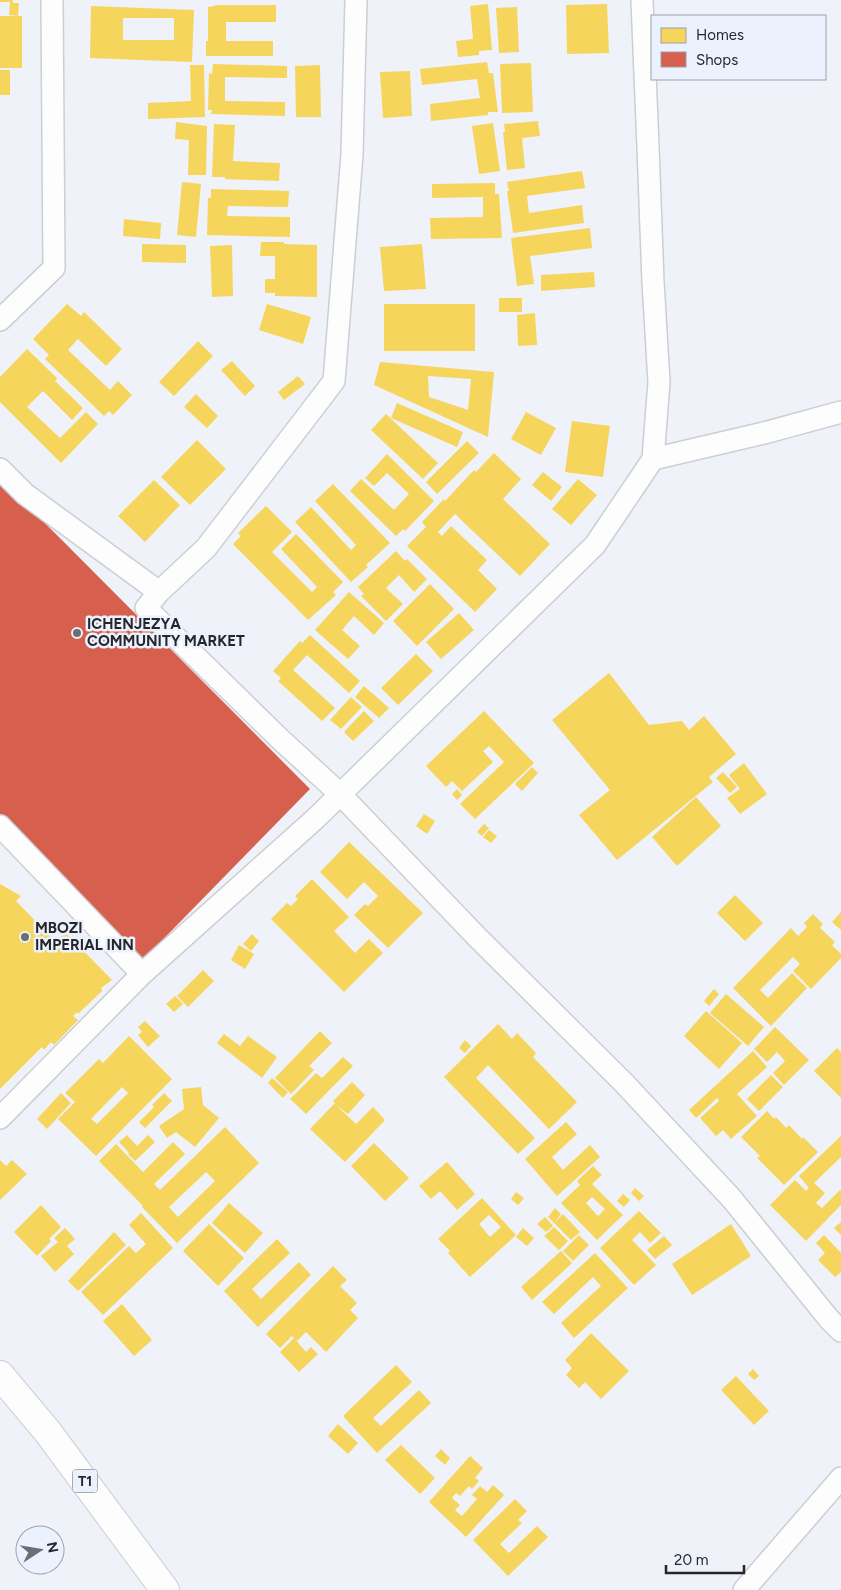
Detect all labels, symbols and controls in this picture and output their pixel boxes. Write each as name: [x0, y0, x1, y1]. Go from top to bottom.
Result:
legend: [651, 15, 826, 80]
text: Homes: [696, 26, 744, 44]
text: Shops: [696, 51, 738, 69]
place label: ICHENJEZYA COMMUNITY MARKET: [87, 615, 245, 650]
marker: ICHENJEZYA COMMUNITY MARKET: [71, 627, 83, 639]
place label: MBOZI IMPERIAL INN: [35, 919, 134, 954]
marker: MBOZI IMPERIAL INN: [19, 931, 31, 943]
road number: T1: [72, 1470, 98, 1492]
north arrow: [15, 1525, 65, 1575]
text: N: [43, 1540, 62, 1554]
scale bar: [666, 1542, 744, 1574]
text: 20 m: [674, 1551, 708, 1569]

